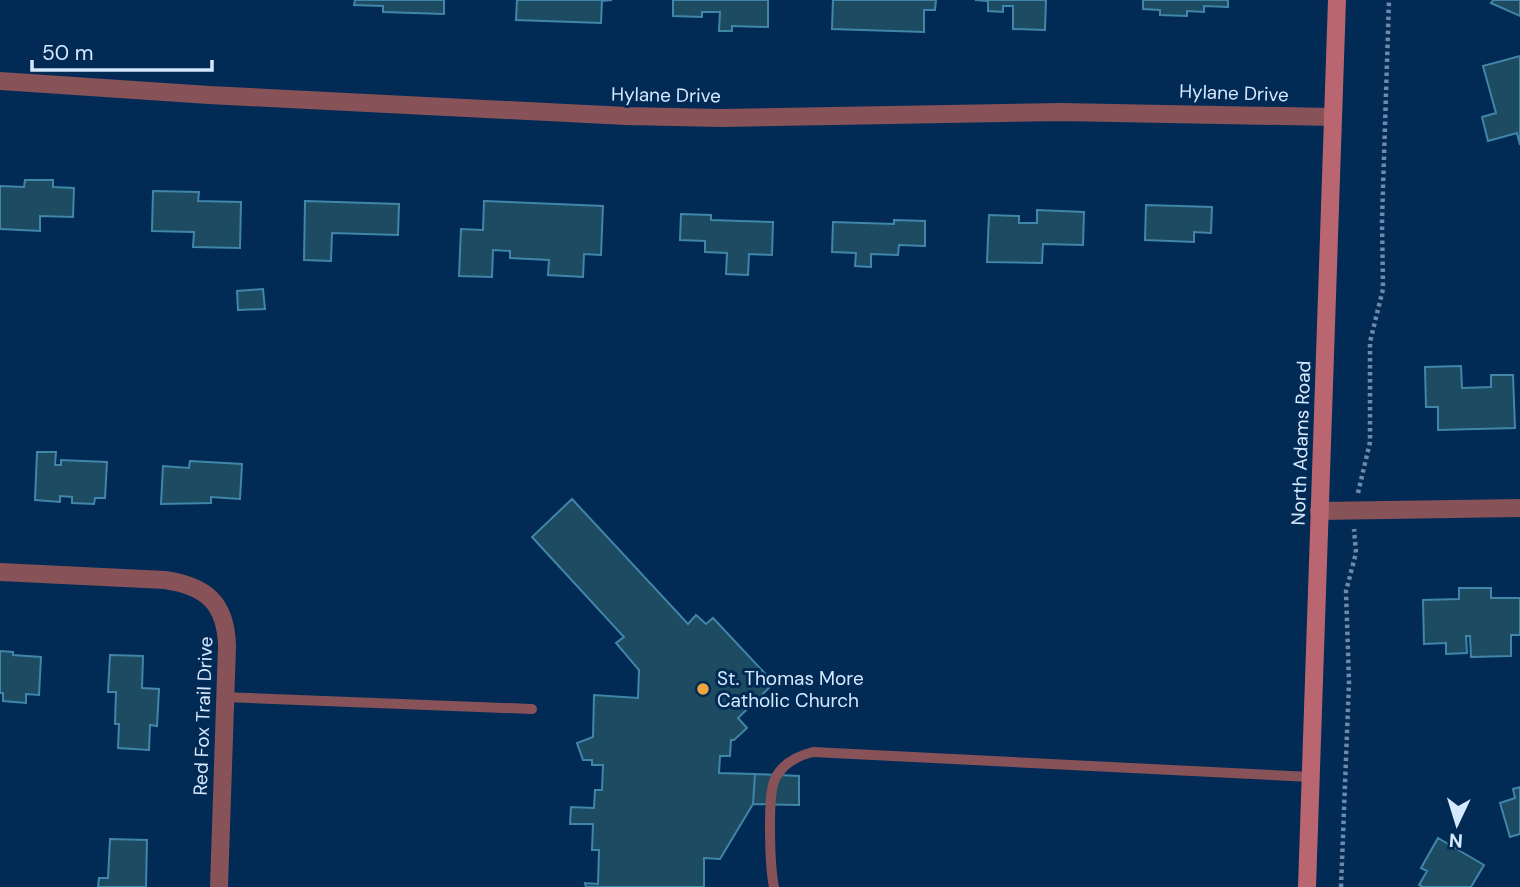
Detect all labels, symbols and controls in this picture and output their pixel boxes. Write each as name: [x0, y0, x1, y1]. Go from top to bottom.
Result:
scale bar: [32, 28, 212, 72]
text: 50 m: [42, 39, 93, 67]
street label: Hylane Drive: [1179, 79, 1289, 107]
street label: Hylane Drive: [611, 82, 721, 108]
street label: North Adams Road: [1286, 360, 1316, 526]
street label: Red Fox Trail Drive: [188, 636, 218, 796]
place label: St. Thomas More Catholic Church: [717, 666, 864, 713]
marker: St. Thomas More Catholic Church: [695, 681, 711, 697]
north arrow: [1422, 789, 1492, 859]
text: N: [1448, 828, 1464, 853]

